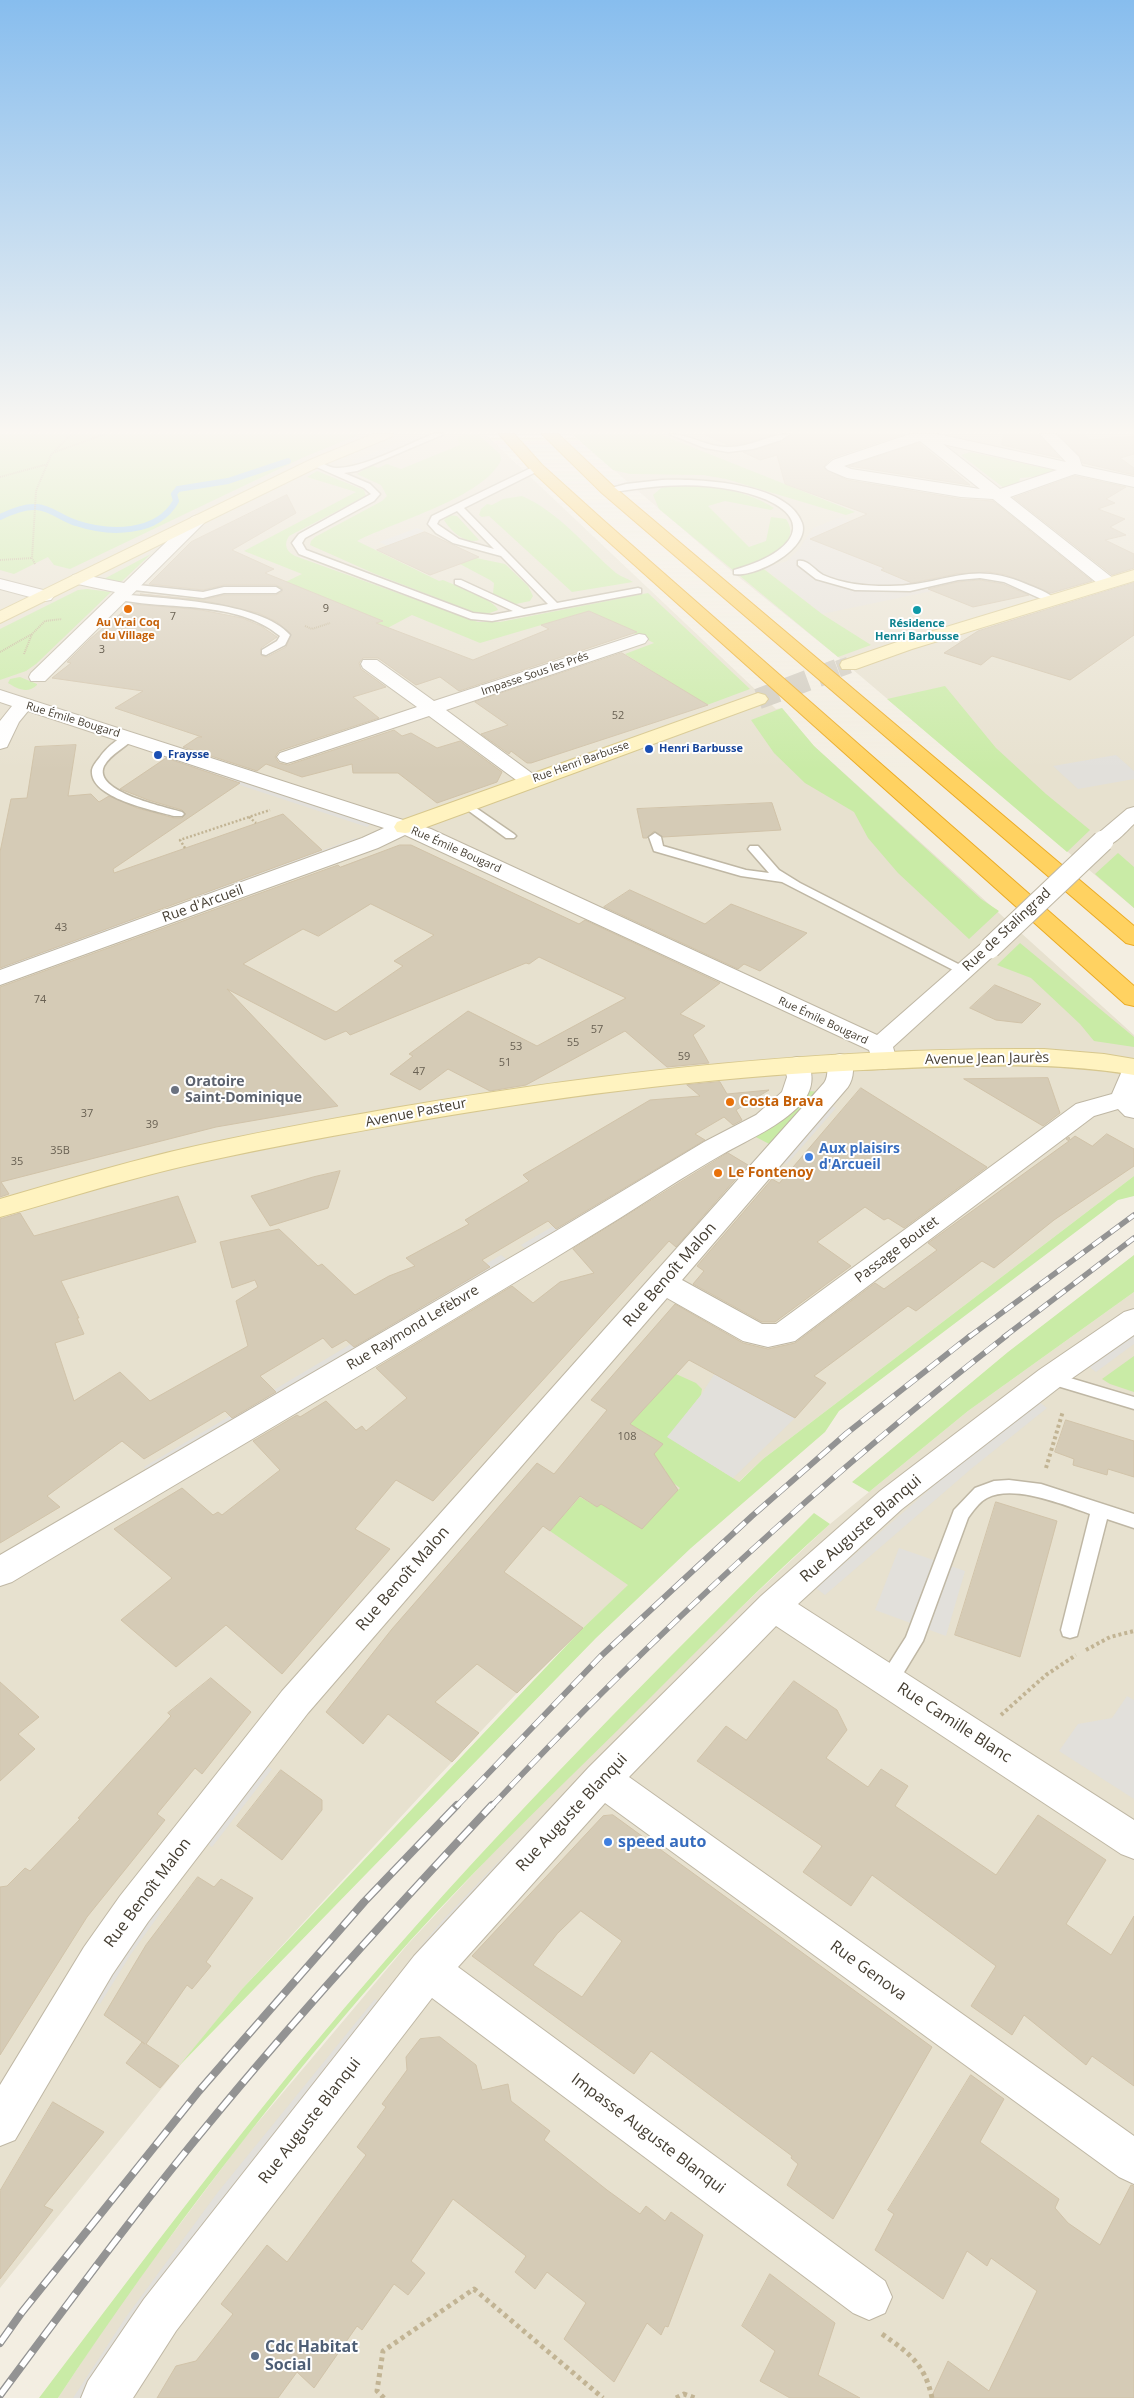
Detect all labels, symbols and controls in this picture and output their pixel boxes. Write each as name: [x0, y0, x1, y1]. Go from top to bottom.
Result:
house number: 9: [323, 602, 329, 616]
marker: Au Vrai Coq du Village: [122, 603, 134, 615]
marker: Résidence Henri Barbusse: [911, 604, 923, 616]
house number: 7: [170, 610, 176, 624]
place label: Au Vrai Coq du Village: [96, 616, 160, 642]
place label: Résidence Henri Barbusse: [875, 617, 959, 643]
house number: 3: [99, 643, 105, 657]
street label: Impasse Sous les Prés: [480, 649, 590, 699]
street label: Rue Émile Bougard: [25, 699, 121, 741]
house number: 52: [612, 709, 624, 723]
street label: Rue Henri Barbusse: [531, 738, 631, 786]
place label: Henri Barbusse: [659, 742, 743, 756]
marker: Henri Barbusse: [643, 743, 655, 755]
place label: Fraysse: [168, 748, 209, 762]
marker: Fraysse: [152, 749, 164, 761]
street label: Rue Émile Bougard: [409, 824, 503, 876]
street label: Rue d'Arcueil: [160, 882, 246, 926]
street label: Rue de Stalingrad: [959, 885, 1055, 975]
house number: 43: [55, 921, 67, 935]
house number: 74: [34, 993, 46, 1007]
street label: Rue Émile Bougard: [776, 994, 870, 1048]
house number: 57: [591, 1023, 603, 1037]
house number: 55: [567, 1036, 579, 1050]
house number: 53: [510, 1040, 522, 1054]
house number: 59: [678, 1050, 690, 1064]
street label: Avenue Jean Jaurès: [925, 1050, 1049, 1068]
house number: 51: [499, 1056, 511, 1070]
house number: 47: [413, 1065, 425, 1079]
place label: Oratoire Saint-Dominique: [185, 1074, 302, 1106]
marker: Oratoire Saint-Dominique: [169, 1084, 181, 1096]
place label: Costa Brava: [740, 1094, 823, 1110]
street label: Avenue Pasteur: [364, 1095, 468, 1131]
marker: Costa Brava: [724, 1096, 736, 1108]
house number: 37: [81, 1107, 93, 1121]
house number: 39: [146, 1118, 158, 1132]
place label: Aux plaisirs d'Arcueil: [819, 1141, 900, 1174]
house number: 35B: [50, 1144, 70, 1158]
marker: Aux plaisirs d'Arcueil: [803, 1151, 815, 1163]
house number: 35: [11, 1155, 23, 1169]
place label: Le Fontenoy: [728, 1165, 814, 1181]
marker: Le Fontenoy: [712, 1167, 724, 1179]
street label: Passage Boutet: [852, 1213, 942, 1287]
street label: Rue Benoît Malon: [619, 1219, 721, 1331]
street label: Rue Raymond Lefèbvre: [344, 1282, 482, 1374]
house number: 108: [618, 1430, 636, 1444]
street label: Rue Auguste Blanqui: [796, 1471, 926, 1587]
street label: Rue Benoît Malon: [352, 1523, 454, 1635]
street label: Rue Camille Blanc: [893, 1679, 1015, 1767]
street label: Rue Auguste Blanqui: [512, 1750, 632, 1876]
place label: speed auto: [618, 1832, 706, 1852]
street label: Rue Benoît Malon: [101, 1834, 195, 1952]
marker: speed auto: [602, 1836, 614, 1848]
street label: Rue Genova: [826, 1937, 910, 2005]
street label: Rue Auguste Blanqui: [255, 2054, 365, 2188]
street label: Impasse Auguste Blanqui: [567, 2070, 729, 2198]
place label: Cdc Habitat Social: [265, 2337, 358, 2375]
marker: Cdc Habitat Social: [249, 2350, 261, 2362]

